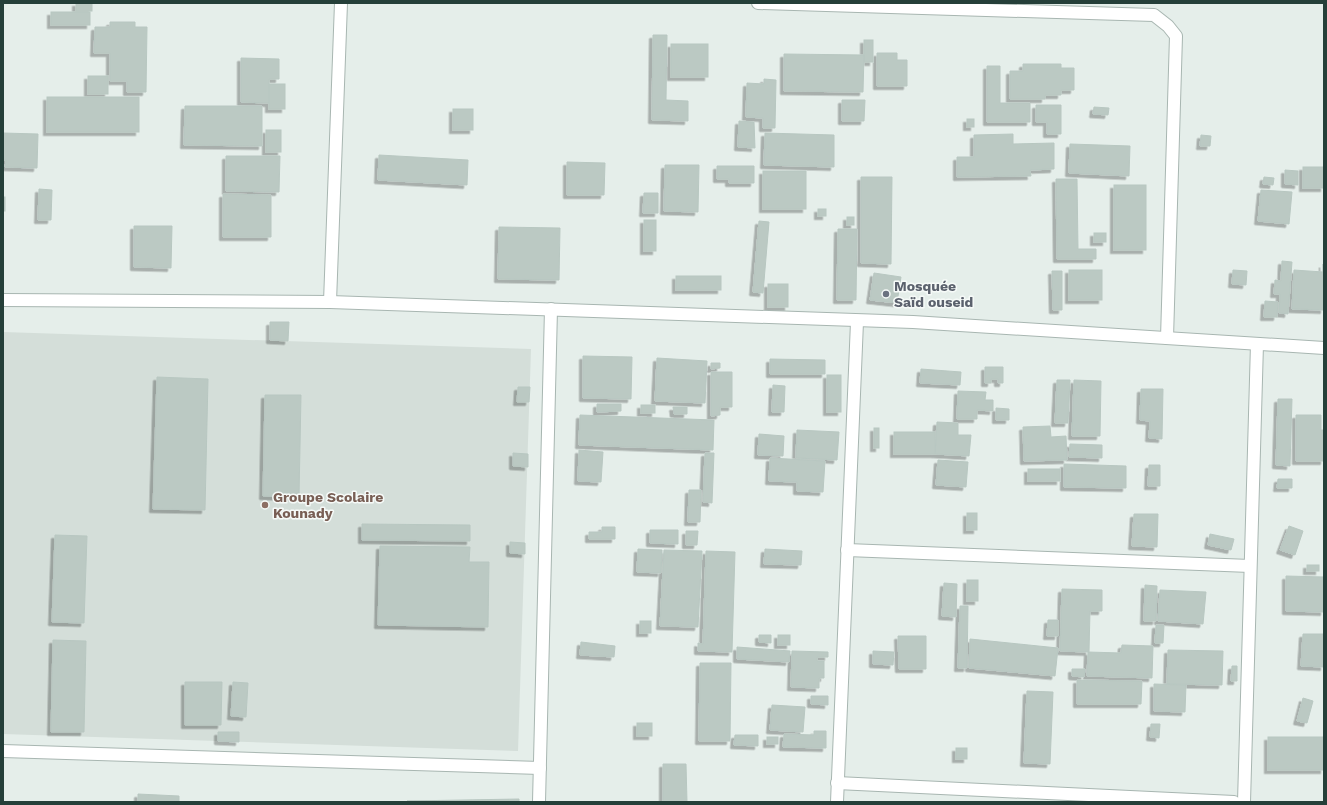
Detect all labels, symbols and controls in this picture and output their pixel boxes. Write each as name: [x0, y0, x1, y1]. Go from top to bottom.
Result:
place label: Mosquée Saïd ouseid: [894, 278, 973, 310]
marker: Mosquée Saïd ouseid: [881, 289, 891, 299]
place label: Groupe Scolaire Kounady: [273, 489, 383, 521]
marker: Groupe Scolaire Kounady: [260, 500, 270, 510]

